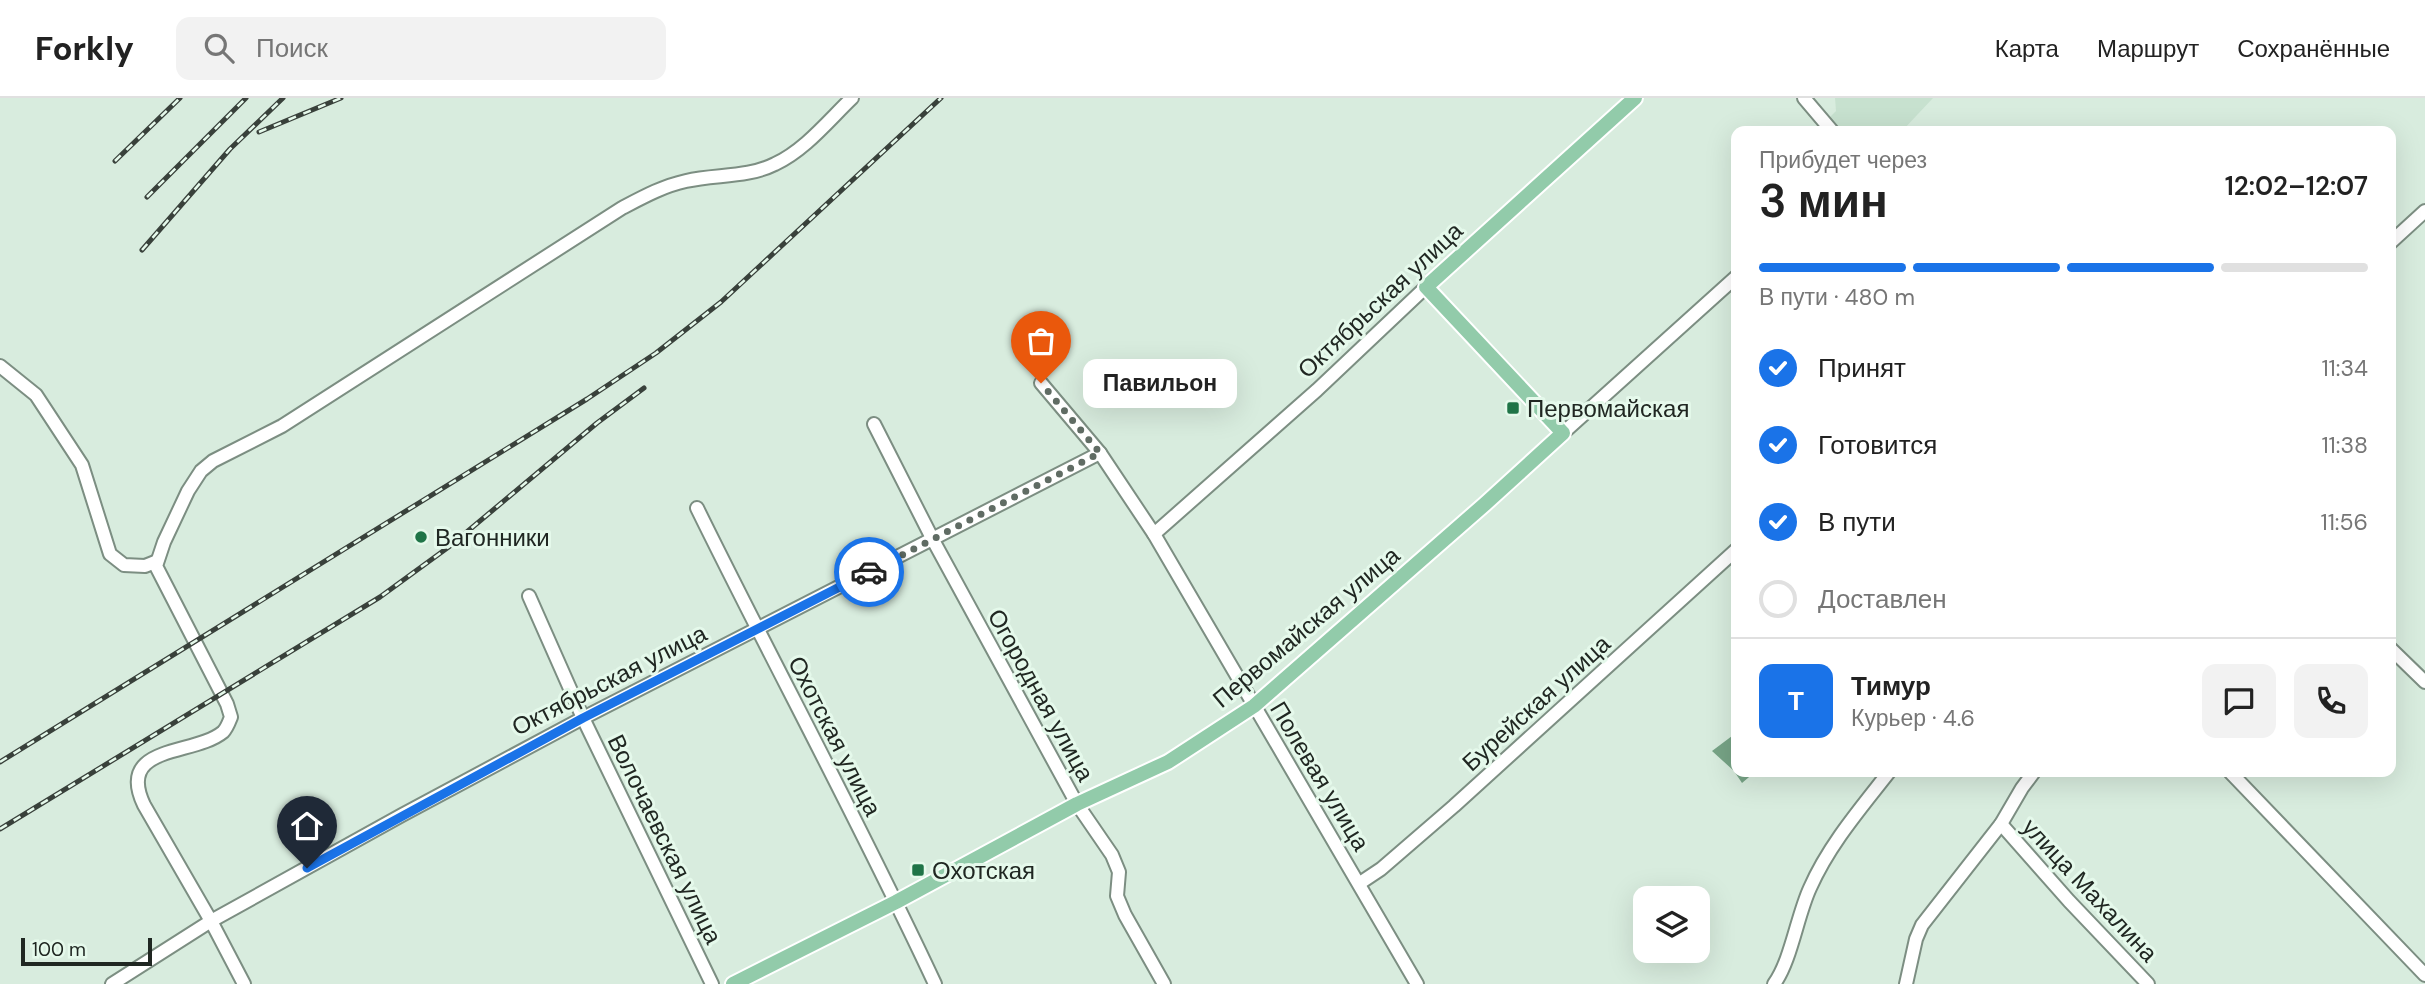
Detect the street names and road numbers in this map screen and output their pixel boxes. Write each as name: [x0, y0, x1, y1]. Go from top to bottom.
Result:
street label: Октябрьская улица: [1291, 215, 1470, 385]
street label: Первомайская улица: [1206, 539, 1406, 714]
street label: Огородная улица: [981, 603, 1102, 787]
street label: Октябрьская улица: [506, 617, 712, 743]
street label: Бурейская улица: [1455, 628, 1617, 778]
street label: Охотская улица: [781, 651, 889, 822]
street label: Полевая улица: [1263, 696, 1377, 857]
street label: Волочаевская улица: [601, 729, 729, 949]
street label: улица Махалина: [2016, 812, 2165, 969]

